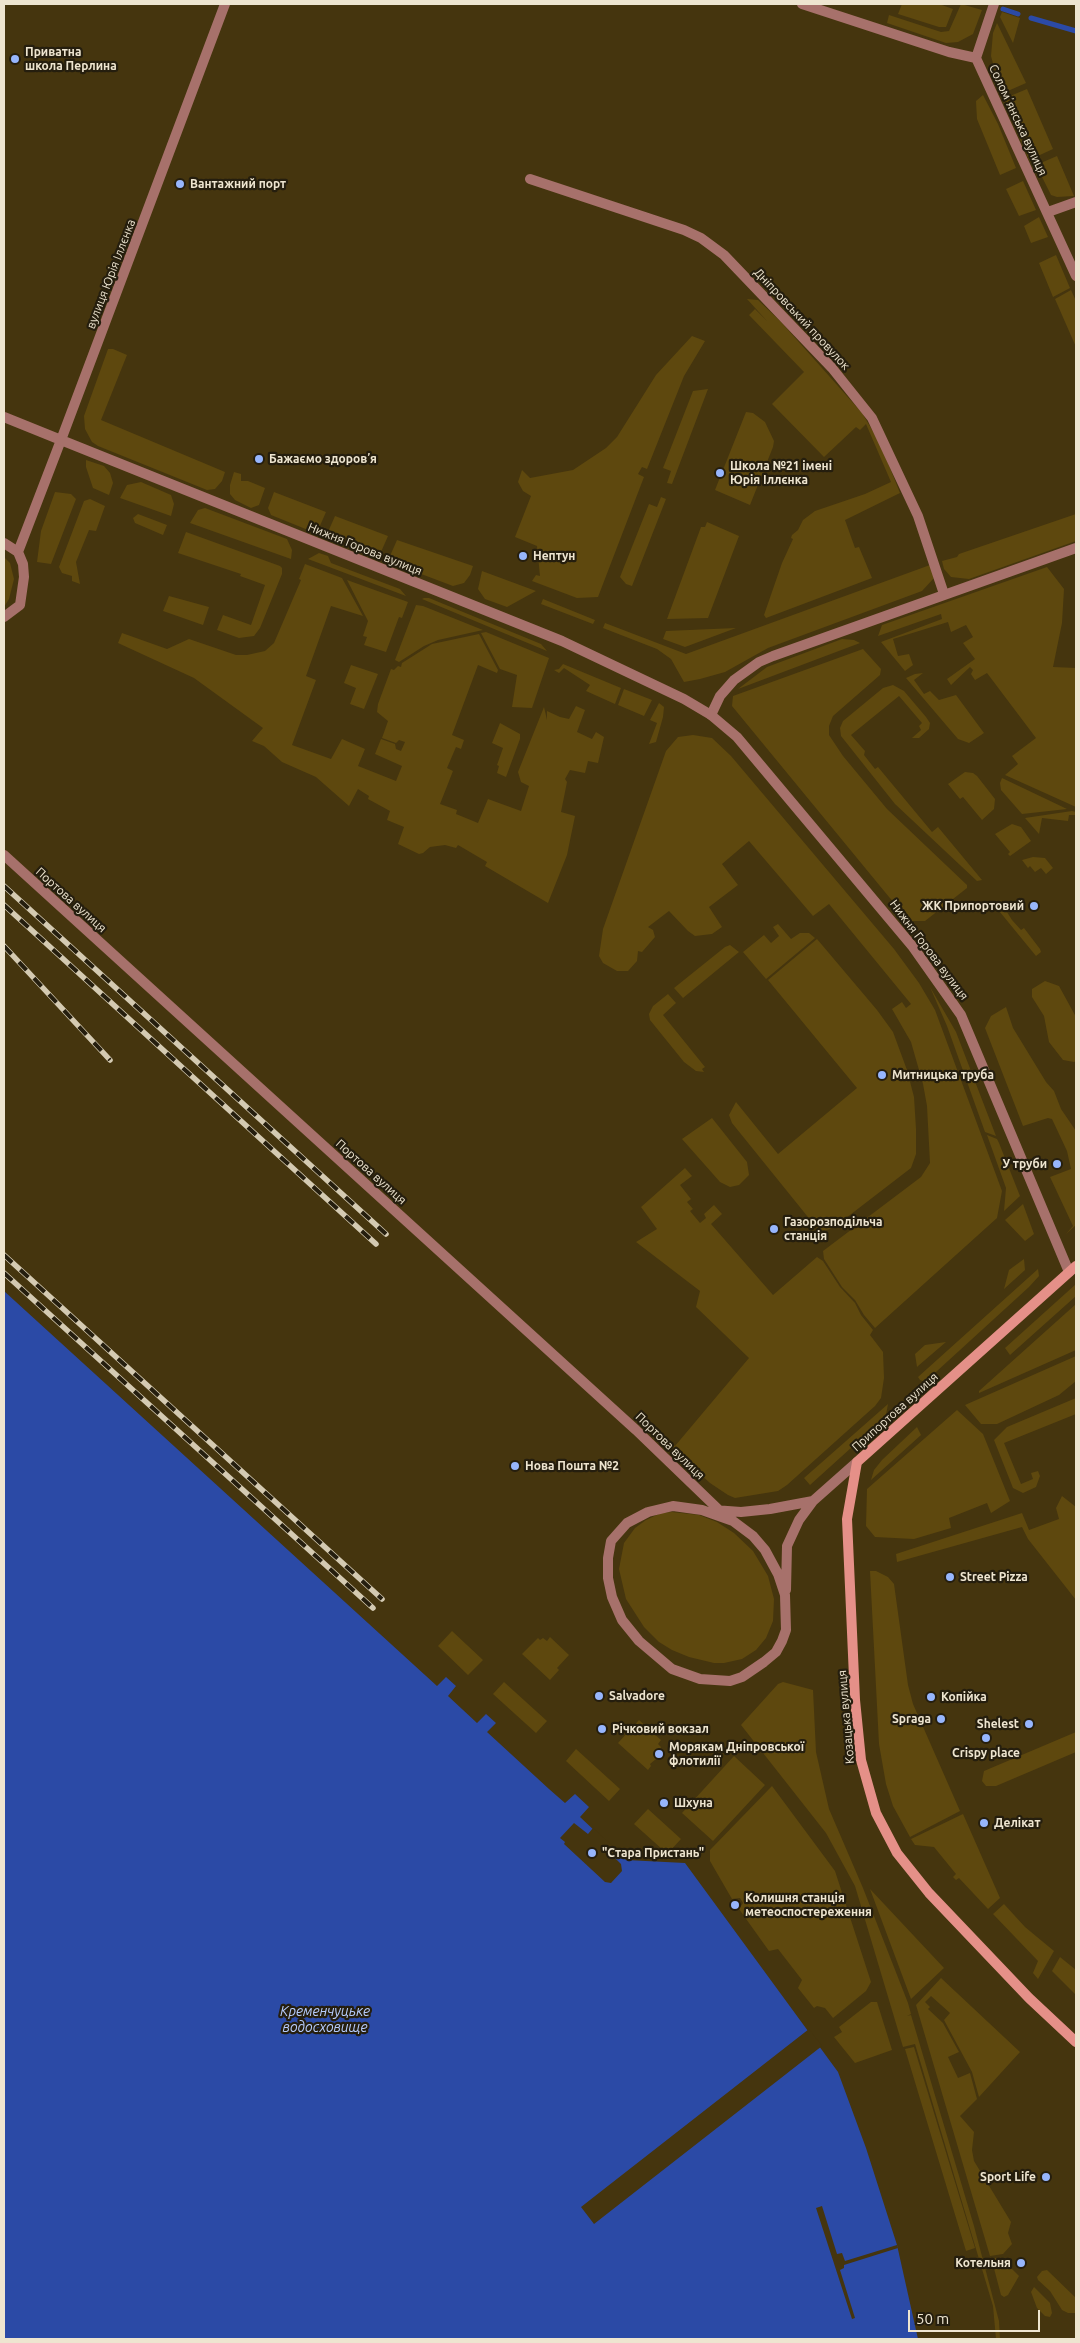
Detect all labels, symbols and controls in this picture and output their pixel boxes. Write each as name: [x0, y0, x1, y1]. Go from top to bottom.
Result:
place label: Приватна школа Перлина: [25, 45, 117, 73]
marker: Приватна школа Перлина: [9, 53, 21, 65]
street label: Соломʼянська вулиця: [986, 62, 1050, 178]
place label: Вантажний порт: [190, 177, 286, 191]
marker: Вантажний порт: [174, 178, 186, 190]
street label: вулиця Юрія Іллєнка: [83, 217, 139, 331]
street label: Дніпровський провулок: [751, 265, 853, 373]
place label: Бажаємо здоровʼя: [269, 452, 377, 466]
marker: Бажаємо здоровʼя: [253, 453, 265, 465]
place label: Школа №21 імені Юрія Іллєнка: [730, 459, 832, 487]
marker: Школа №21 імені Юрія Іллєнка: [714, 467, 726, 479]
street label: Нижня Горова вулиця: [306, 520, 424, 578]
place label: Нептун: [533, 549, 575, 563]
marker: Нептун: [517, 550, 529, 562]
street label: Портова вулиця: [33, 865, 109, 935]
street label: Нижня Горова вулиця: [887, 897, 971, 1003]
place label: ЖК Припортовий: [922, 899, 1024, 913]
marker: ЖК Припортовий: [1028, 900, 1040, 912]
place label: Митницька труба: [892, 1068, 994, 1082]
marker: Митницька труба: [876, 1069, 888, 1081]
street label: Портова вулиця: [333, 1137, 409, 1207]
place label: У труби: [1002, 1157, 1047, 1171]
marker: У труби: [1051, 1158, 1063, 1170]
place label: Газорозподільча станція: [784, 1215, 883, 1243]
marker: Газорозподільча станція: [768, 1223, 780, 1235]
street label: Припортова вулиця: [849, 1370, 941, 1454]
street label: Портова вулиця: [633, 1410, 707, 1482]
place label: Нова Пошта №2: [525, 1459, 619, 1473]
marker: Нова Пошта №2: [509, 1460, 521, 1472]
place label: Street Pizza: [960, 1570, 1028, 1584]
marker: Street Pizza: [944, 1571, 956, 1583]
street label: Козацька вулиця: [835, 1670, 857, 1764]
place label: Salvadore: [609, 1689, 665, 1703]
marker: Salvadore: [593, 1690, 605, 1702]
place label: Копійка: [941, 1690, 987, 1704]
marker: Копійка: [925, 1691, 937, 1703]
place label: Spraga: [892, 1712, 931, 1726]
marker: Spraga: [935, 1713, 947, 1725]
place label: Shelest: [977, 1717, 1019, 1731]
marker: Shelest: [1023, 1718, 1035, 1730]
place label: Річковий вокзал: [612, 1722, 709, 1736]
marker: Річковий вокзал: [596, 1723, 608, 1735]
marker: Crispy place: [980, 1732, 992, 1744]
place label: Морякам Дніпровської флотилії: [669, 1740, 804, 1768]
place label: Crispy place: [952, 1746, 1020, 1760]
marker: Морякам Дніпровської флотилії: [653, 1748, 665, 1760]
place label: Шхуна: [674, 1796, 713, 1810]
marker: Шхуна: [658, 1797, 670, 1809]
place label: Делікат: [994, 1816, 1040, 1830]
marker: Делікат: [978, 1817, 990, 1829]
place label: "Стара Пристань": [602, 1846, 704, 1860]
marker: "Стара Пристань": [586, 1847, 598, 1859]
place label: Колишня станція метеоспостереження: [745, 1891, 872, 1919]
marker: Колишня станція метеоспостереження: [729, 1899, 741, 1911]
water label: Кременчуцьке водосховище: [280, 2003, 370, 2035]
place label: Sport Life: [980, 2170, 1036, 2184]
marker: Sport Life: [1040, 2171, 1052, 2183]
place label: Котельня: [955, 2256, 1011, 2270]
marker: Котельня: [1015, 2257, 1027, 2269]
scale bar: [910, 2300, 1042, 2332]
text: 50 m: [916, 2310, 949, 2327]

